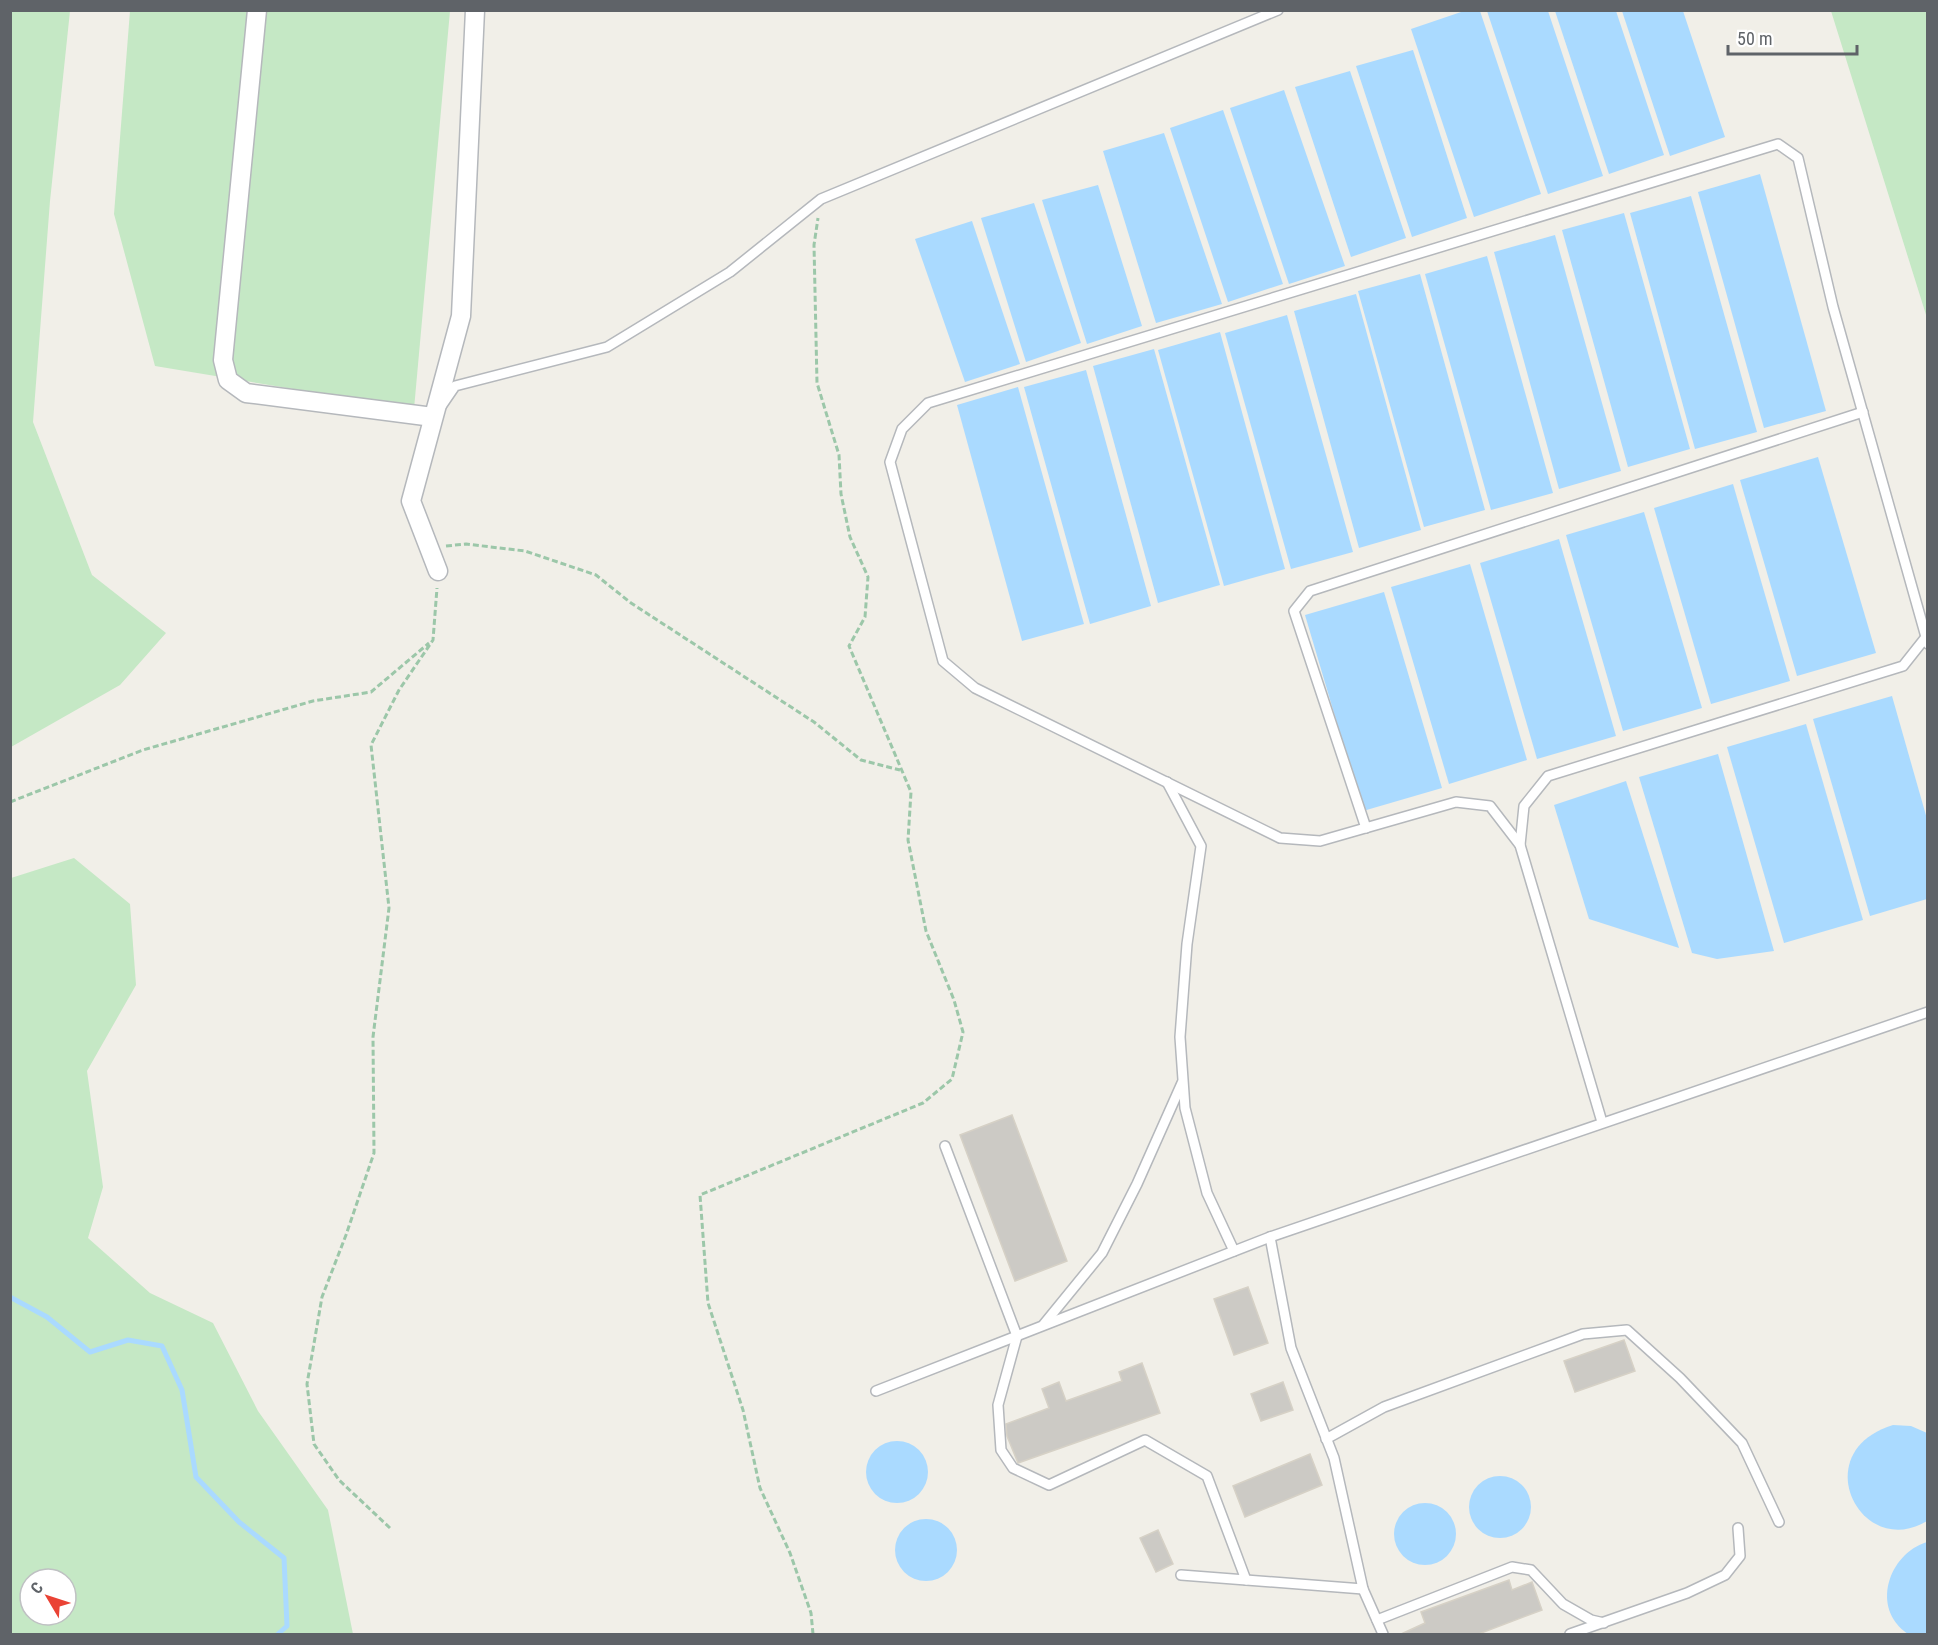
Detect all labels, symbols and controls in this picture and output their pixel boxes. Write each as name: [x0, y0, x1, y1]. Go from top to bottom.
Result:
scale bar: [1728, 18, 1857, 56]
text: 50 m: [1737, 28, 1772, 49]
north arrow: [18, 1567, 78, 1627]
text: С: [26, 1578, 47, 1597]

